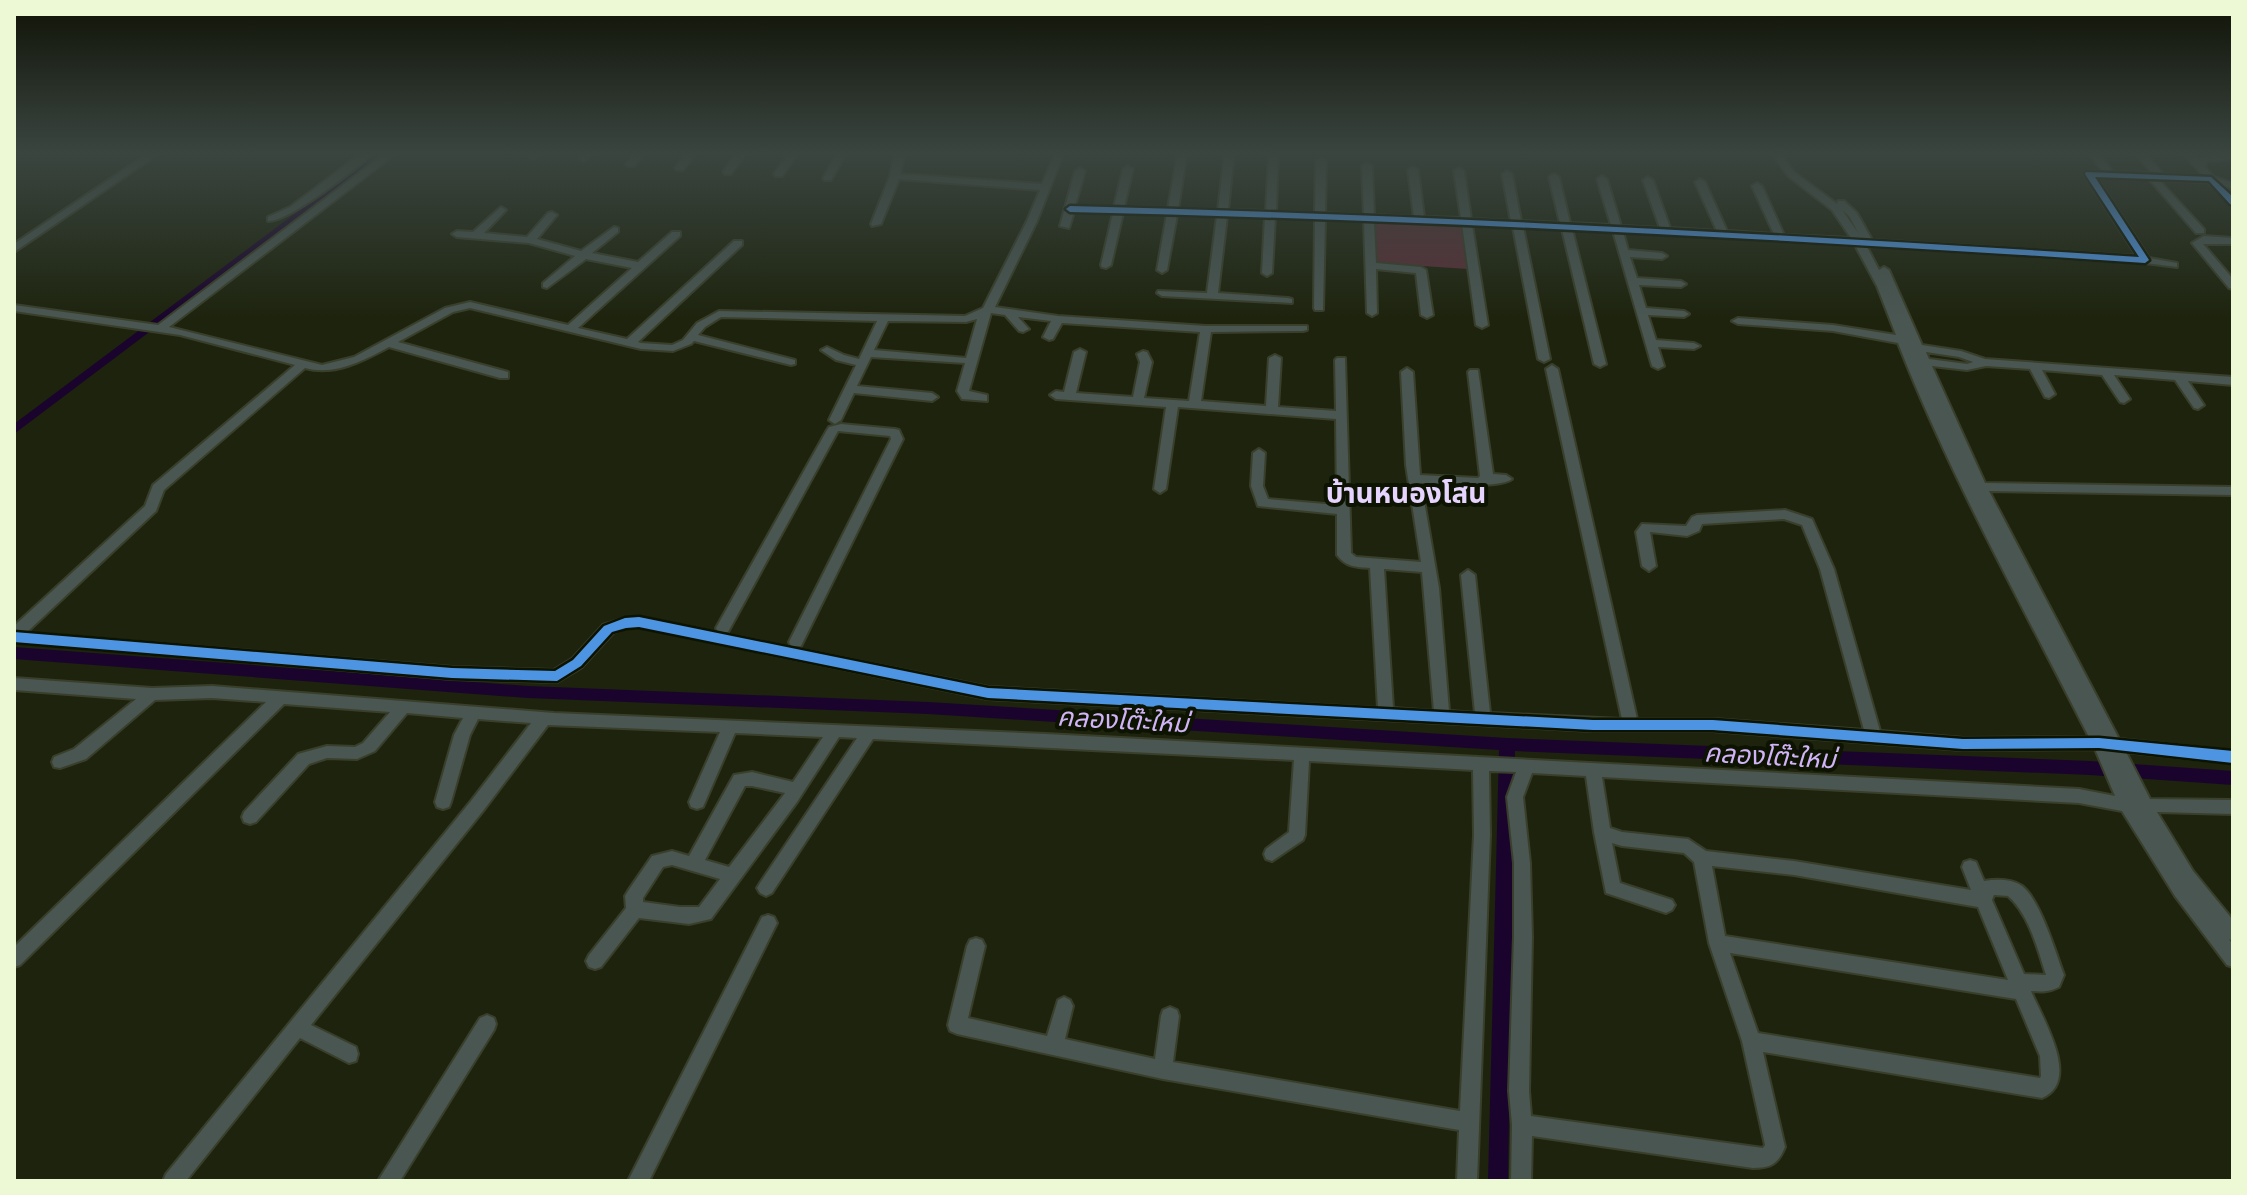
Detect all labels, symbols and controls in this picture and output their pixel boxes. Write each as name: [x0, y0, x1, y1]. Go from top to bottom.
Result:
district label: บ้านหนองโสน: [1326, 477, 1486, 511]
water label: คลองโต๊ะใหม่: [1056, 702, 1194, 740]
water label: คลองโต๊ะใหม่: [1703, 738, 1841, 776]

